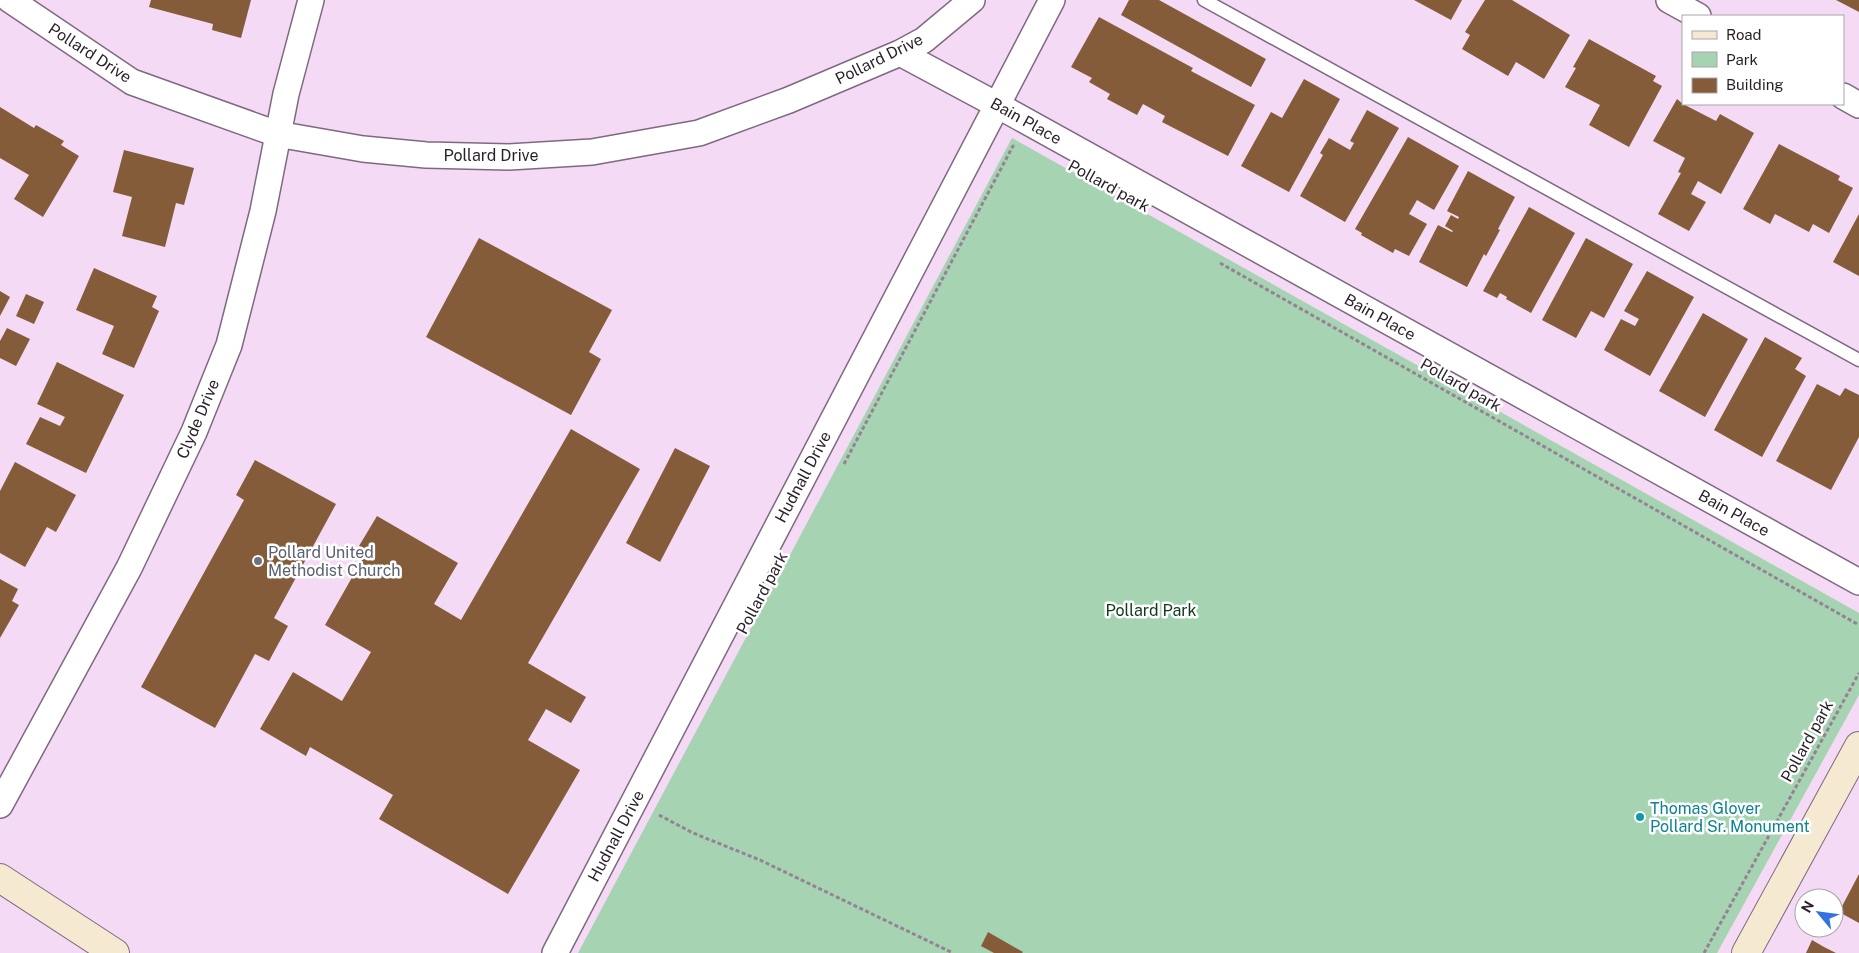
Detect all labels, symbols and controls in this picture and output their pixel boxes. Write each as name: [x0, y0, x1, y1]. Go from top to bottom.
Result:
legend: [1682, 15, 1844, 105]
street label: Pollard Drive: [45, 19, 135, 87]
text: Road: [1726, 26, 1762, 43]
street label: Pollard Drive: [832, 30, 926, 88]
text: Park: [1726, 51, 1758, 68]
text: Building: [1726, 76, 1784, 93]
street label: Bain Place: [987, 94, 1065, 148]
street label: Pollard Drive: [443, 146, 539, 165]
street label: Pollard park: [1065, 156, 1153, 216]
street label: Bain Place: [1341, 290, 1419, 344]
street label: Pollard park: [1417, 354, 1505, 416]
street label: Clyde Drive: [173, 376, 223, 462]
street label: Hudnall Drive: [771, 428, 835, 526]
street label: Bain Place: [1695, 486, 1773, 540]
place label: Pollard United Methodist Church: [268, 543, 400, 580]
street label: Pollard park: [732, 549, 792, 637]
marker: Pollard United Methodist Church: [252, 555, 264, 567]
park label: Pollard Park: [1106, 601, 1197, 620]
street label: Pollard park: [1777, 697, 1837, 785]
street label: Hudnall Drive: [584, 787, 648, 885]
place label: Thomas Glover Pollard Sr. Monument: [1650, 799, 1810, 836]
marker: Thomas Glover Pollard Sr. Monument: [1634, 811, 1646, 823]
north arrow: [1794, 888, 1844, 938]
text: N: [1798, 898, 1817, 915]

